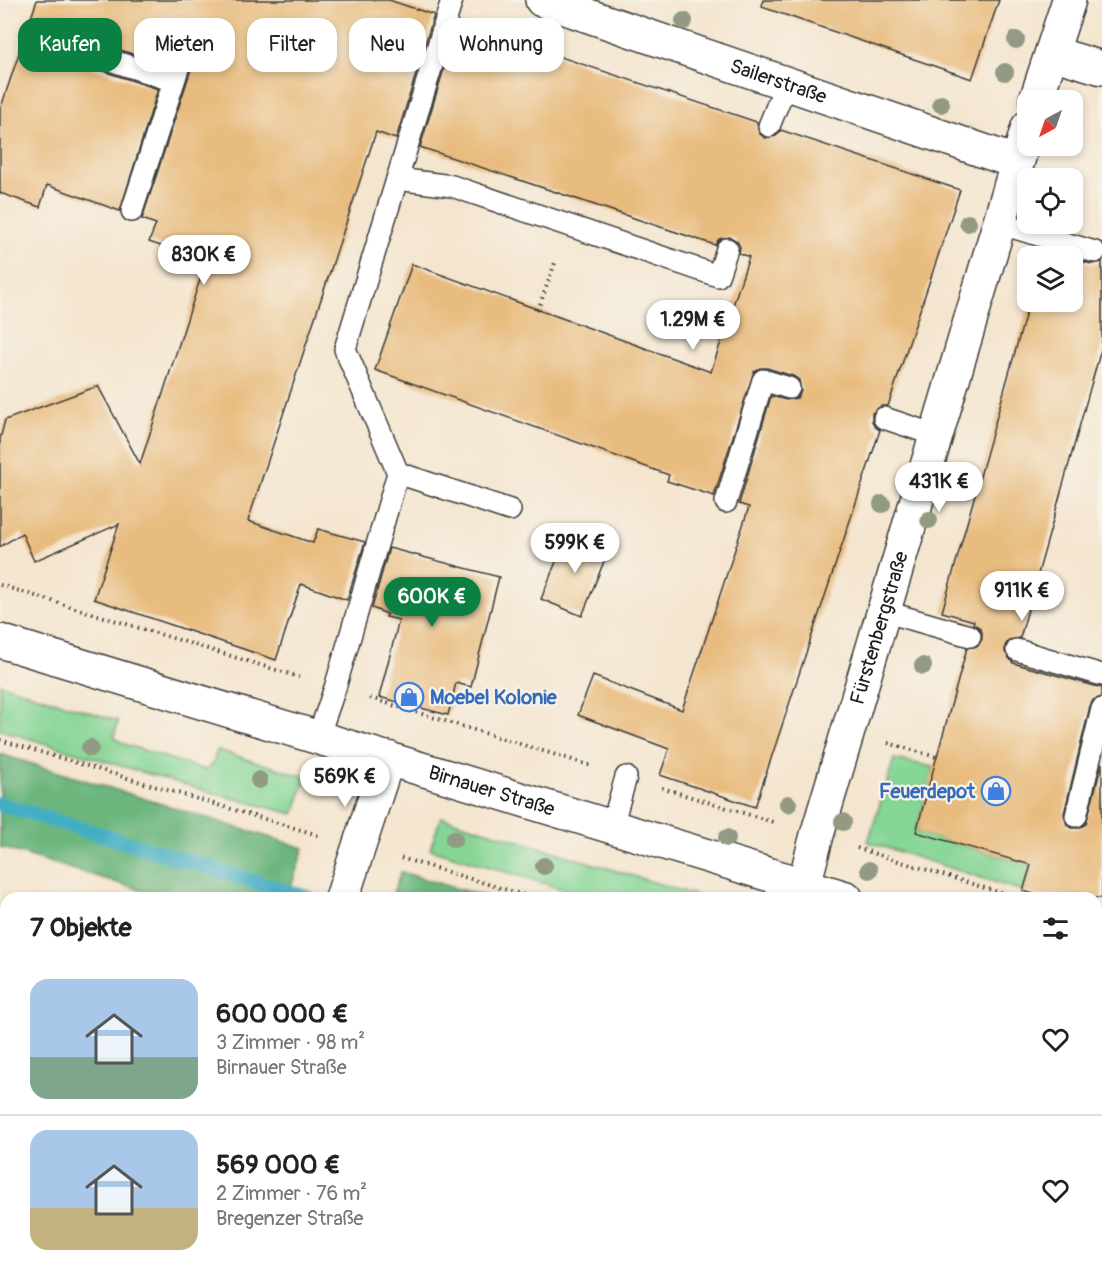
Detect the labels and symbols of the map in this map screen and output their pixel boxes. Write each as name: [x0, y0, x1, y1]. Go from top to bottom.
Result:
street label: Sailerstraße: [727, 53, 830, 109]
north arrow: [1017, 90, 1083, 156]
pin: 830K €: [155, 235, 253, 286]
pin: 1.29M €: [638, 300, 748, 351]
pin: 431K €: [890, 462, 988, 513]
pin: 599K €: [526, 523, 624, 574]
street label: Fürstenbergstraße: [845, 548, 914, 707]
pin: 911K €: [973, 571, 1071, 622]
pin: 600K €: [383, 577, 481, 628]
shop icon: Moebel Kolonie: [393, 681, 425, 713]
place label: Moebel Kolonie: [430, 685, 558, 710]
pin: 569K €: [296, 757, 394, 808]
street label: Birnauer Straße: [426, 760, 558, 822]
shop icon: Feuerdepot: [980, 775, 1012, 807]
place label: Feuerdepot: [879, 779, 976, 804]

